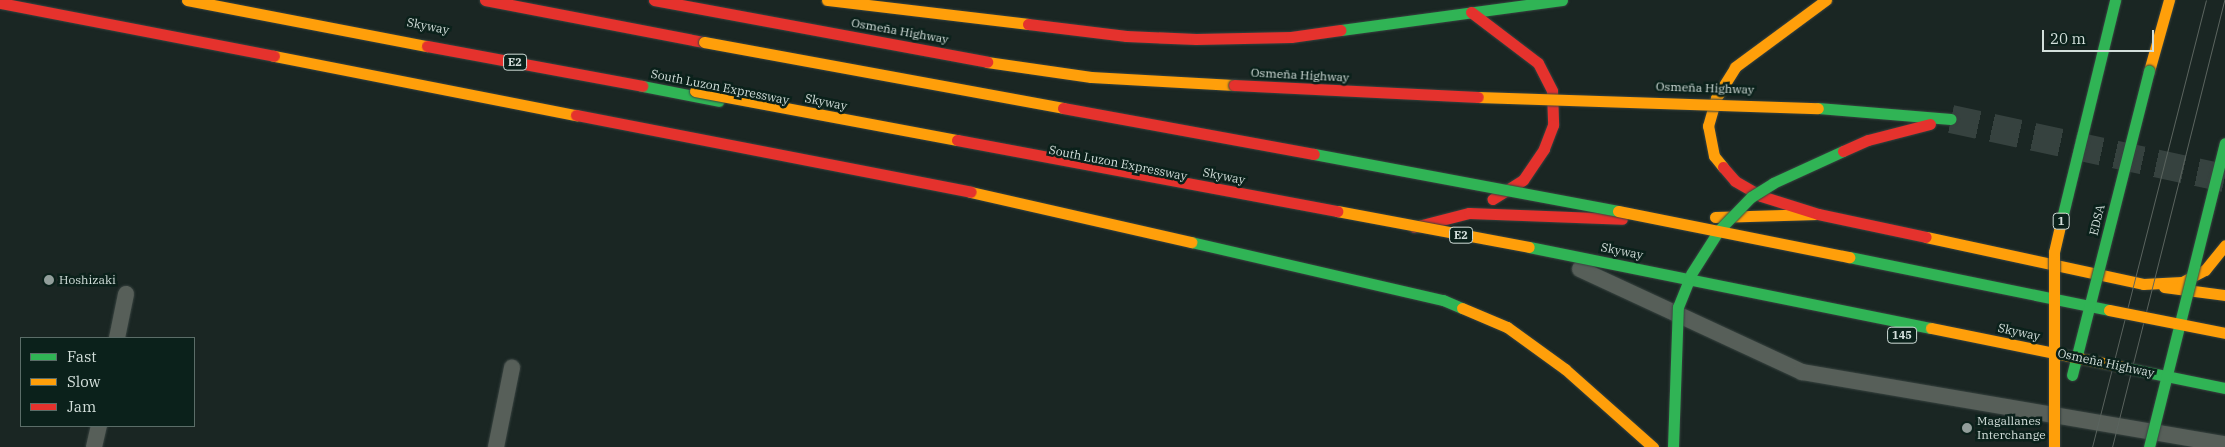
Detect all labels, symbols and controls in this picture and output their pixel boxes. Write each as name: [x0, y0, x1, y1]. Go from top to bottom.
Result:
street label: Skyway: [406, 15, 450, 37]
street label: Osmeña Highway: [850, 15, 950, 47]
scale bar: [2045, 20, 2158, 52]
text: 20 m: [2050, 29, 2086, 48]
road number: E2: [502, 54, 528, 70]
street label: Osmeña Highway: [1250, 65, 1350, 85]
street label: South Luzon Expressway: [650, 67, 790, 107]
street label: Osmeña Highway: [1656, 79, 1754, 97]
street label: Skyway: [804, 91, 848, 113]
street label: South Luzon Expressway: [1048, 143, 1188, 183]
street label: Skyway: [1202, 165, 1246, 187]
street label: EDSA: [2086, 203, 2108, 237]
road number: 1: [2052, 212, 2070, 230]
road number: E2: [1448, 226, 1474, 244]
street label: Skyway: [1600, 240, 1644, 262]
place label: Hoshizaki: [59, 273, 116, 287]
marker: Hoshizaki: [43, 274, 55, 286]
street label: Skyway: [1997, 321, 2041, 343]
road number: 145: [1887, 326, 1917, 344]
legend: [20, 337, 195, 427]
street label: Osmeña Highway: [2056, 346, 2156, 380]
text: Fast: [67, 347, 97, 366]
text: Slow: [67, 372, 100, 391]
text: Jam: [67, 397, 96, 416]
place label: Magallanes Interchange: [1977, 414, 2046, 442]
marker: Magallanes Interchange: [1961, 422, 1973, 434]

